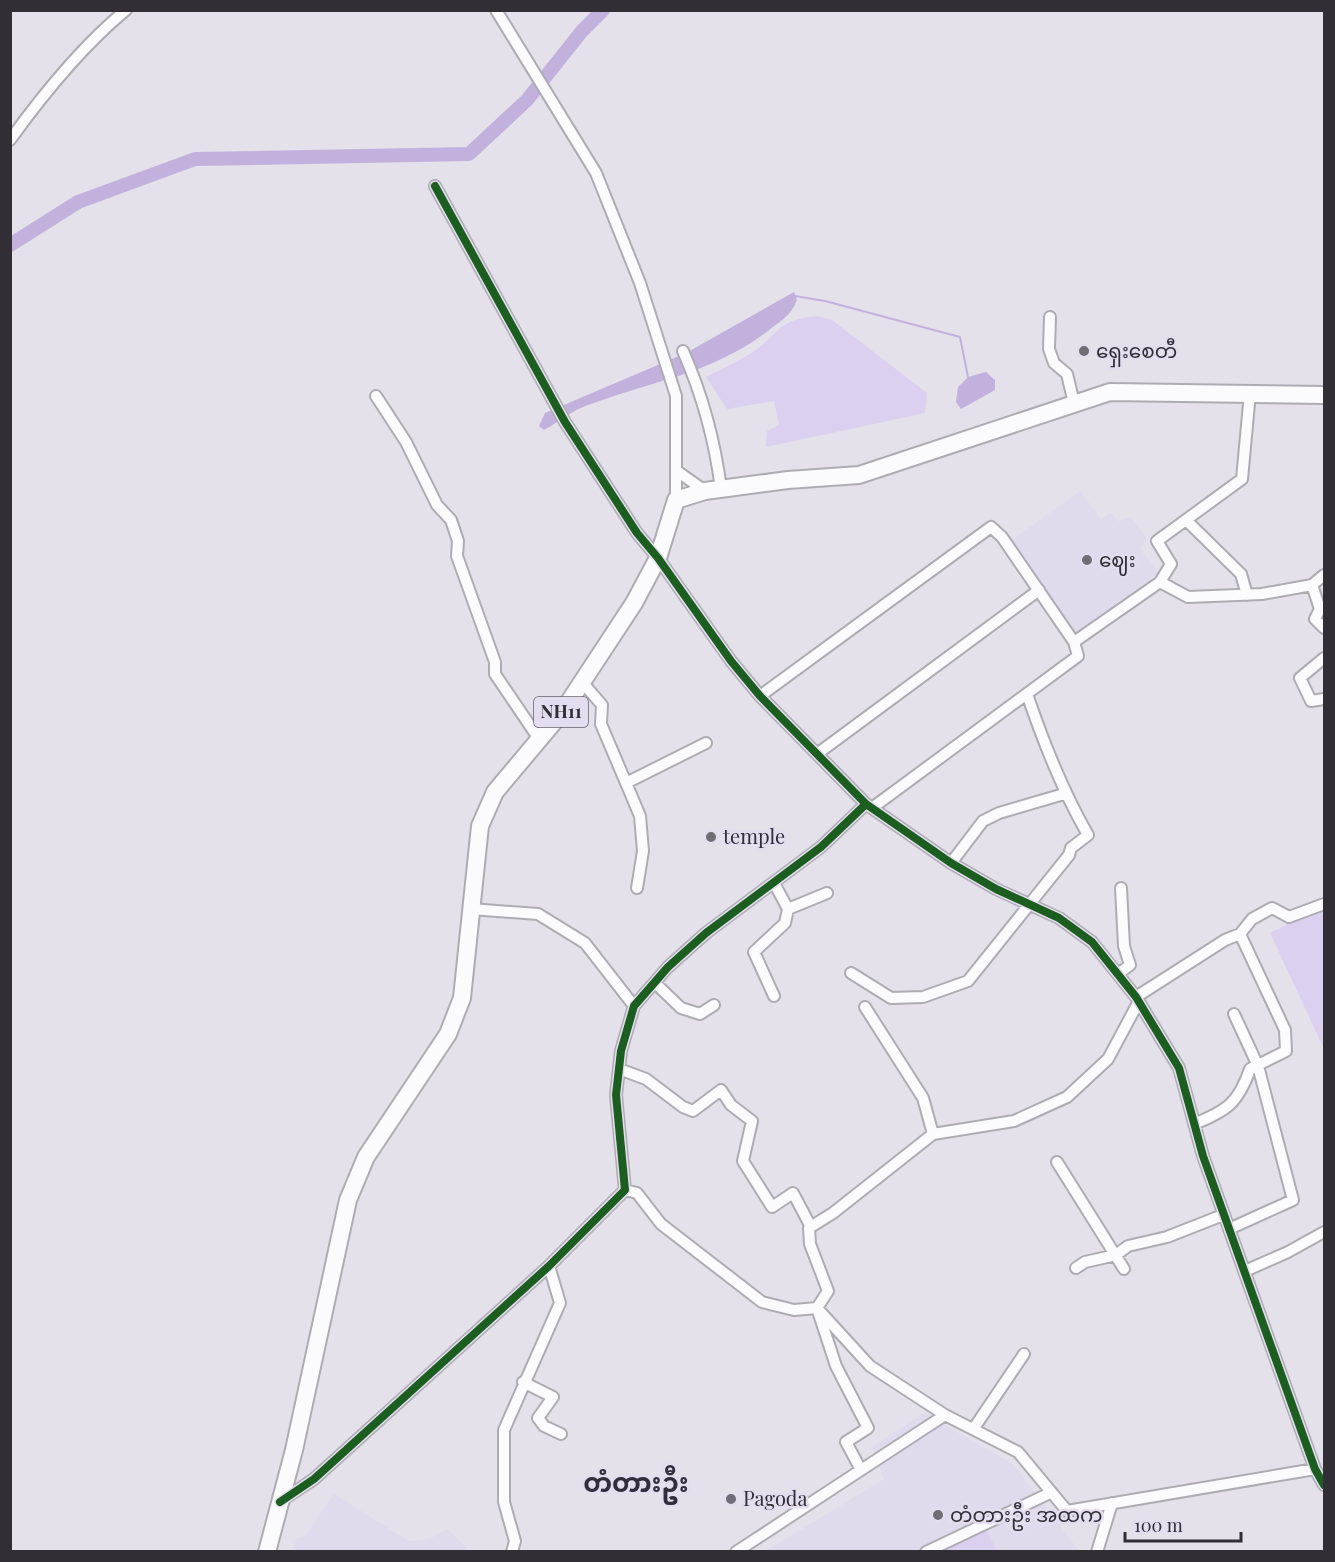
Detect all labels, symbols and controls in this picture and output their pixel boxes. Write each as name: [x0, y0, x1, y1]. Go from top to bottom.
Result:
place label: ရှေးစေတီ: [1096, 336, 1177, 368]
marker: ရှေးစေတီ: [1077, 344, 1091, 358]
place label: ဈေး: [1099, 545, 1136, 576]
marker: ဈေး: [1080, 553, 1094, 567]
road number: NH11: [534, 697, 588, 727]
place label: temple: [723, 822, 785, 849]
marker: temple: [704, 830, 718, 844]
district label: တံတားဦး: [583, 1464, 689, 1505]
place label: Pagoda: [743, 1484, 807, 1511]
marker: Pagoda: [724, 1492, 738, 1506]
place label: တံတားဦး အထက: [950, 1500, 1102, 1531]
scale bar: [1125, 1505, 1240, 1543]
marker: တံတားဦး အထက: [931, 1508, 945, 1522]
text: 100 m: [1134, 1513, 1183, 1537]

